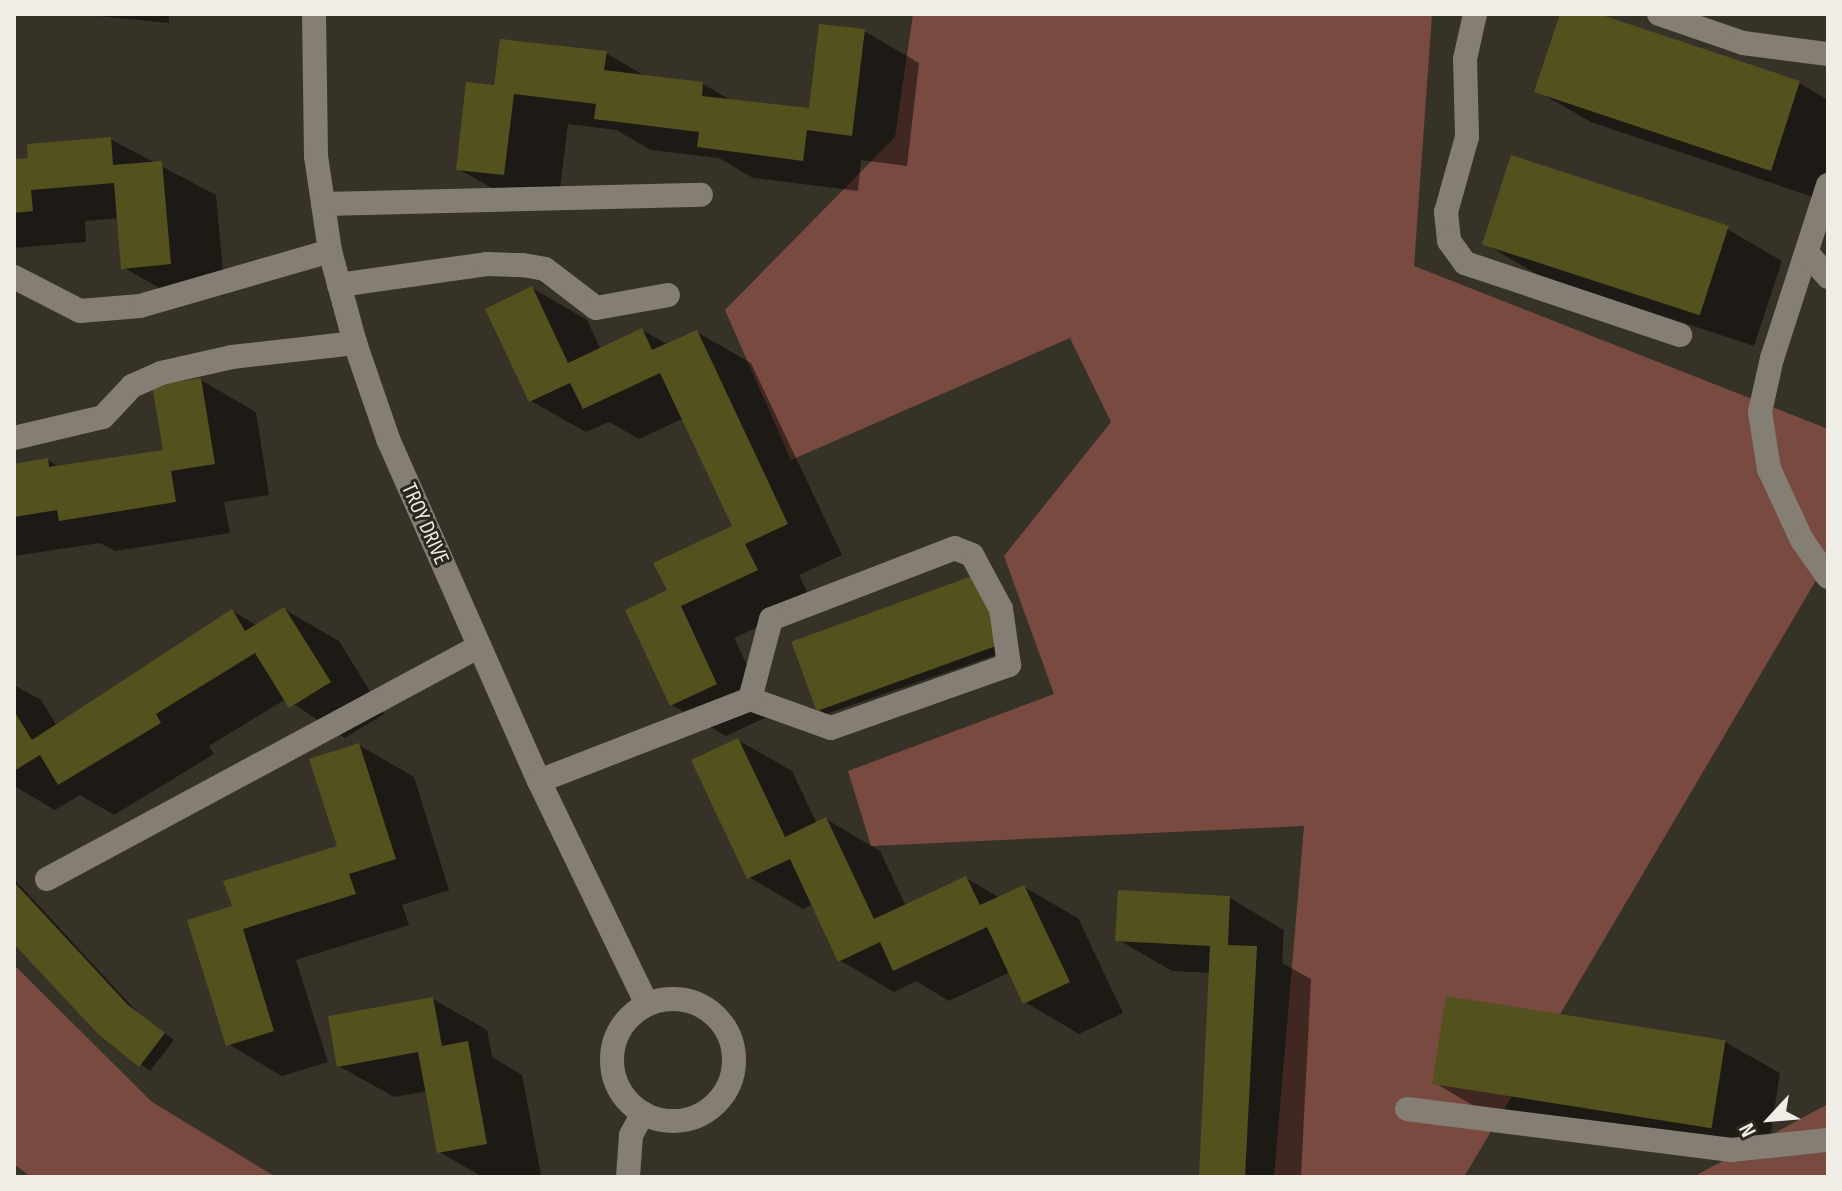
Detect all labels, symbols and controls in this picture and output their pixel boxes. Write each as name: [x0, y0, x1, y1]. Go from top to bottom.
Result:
street label: TROY DRIVE: [395, 479, 455, 569]
north arrow: [1730, 1079, 1810, 1159]
text: N: [1733, 1119, 1763, 1141]

